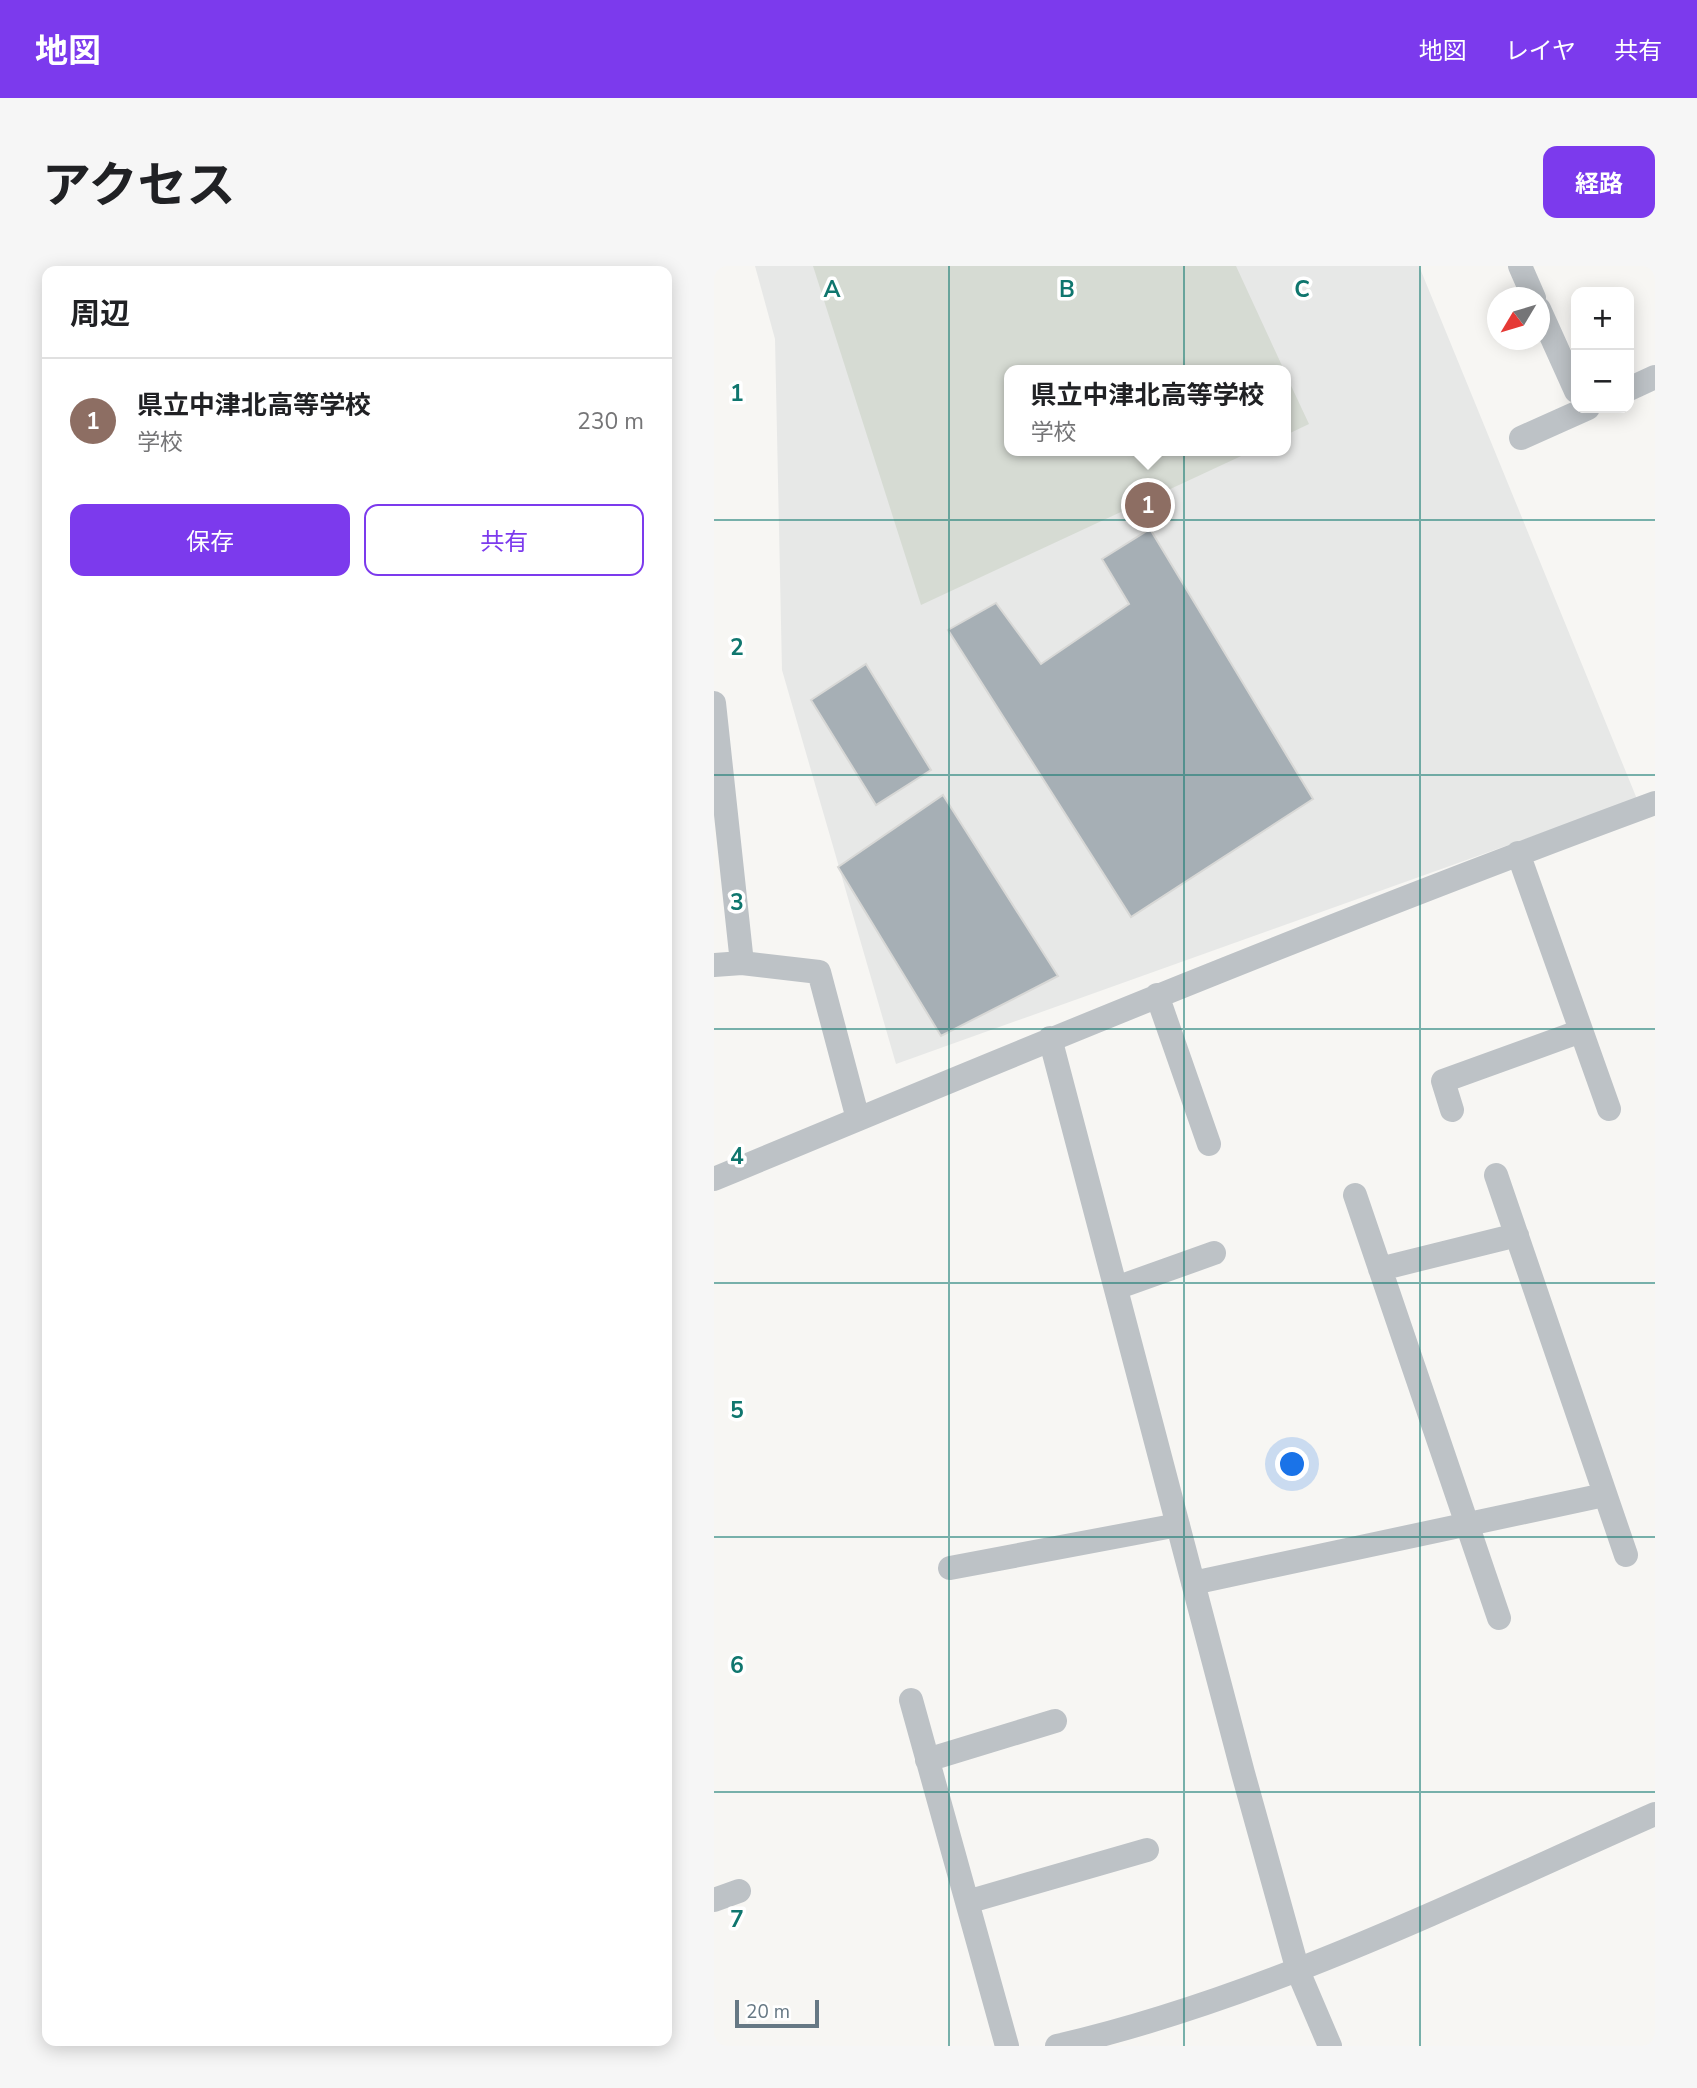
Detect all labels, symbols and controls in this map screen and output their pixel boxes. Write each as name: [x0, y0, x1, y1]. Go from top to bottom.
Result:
text: 地図: [35, 29, 101, 74]
text: 地図: [1419, 35, 1467, 67]
text: レイヤ: [1505, 35, 1576, 67]
text: 共有: [1614, 35, 1662, 67]
button: 経路: [1543, 146, 1655, 218]
text: アクセス: [42, 152, 236, 219]
text: A: [823, 274, 841, 305]
text: B: [1059, 274, 1075, 305]
text: C: [1294, 274, 1310, 305]
north arrow: [1487, 287, 1550, 350]
map controls: [1571, 287, 1634, 413]
button: +: [1571, 287, 1634, 350]
text: 周辺: [70, 294, 130, 335]
button: −: [1571, 350, 1634, 413]
popup: [1004, 365, 1291, 456]
text: 1: [730, 378, 744, 409]
text: 県立中津北高等学校: [1030, 378, 1265, 413]
text: 県立中津北高等学校: [137, 388, 371, 423]
text: 1: [86, 406, 100, 437]
text: 230 m: [577, 406, 644, 437]
text: 学校: [1030, 417, 1076, 448]
text: 学校: [137, 427, 183, 458]
pin: 1: [1125, 479, 1171, 531]
button: 保存: [70, 504, 350, 576]
button: 共有: [364, 504, 644, 576]
text: 2: [730, 632, 744, 663]
text: 3: [730, 887, 744, 918]
text: 4: [730, 1141, 744, 1172]
text: 5: [730, 1395, 744, 1426]
your location: [1275, 1447, 1309, 1481]
text: 6: [730, 1650, 744, 1681]
text: 7: [730, 1904, 744, 1935]
scale bar: [735, 1997, 819, 2029]
text: 20 m: [746, 1999, 790, 2025]

